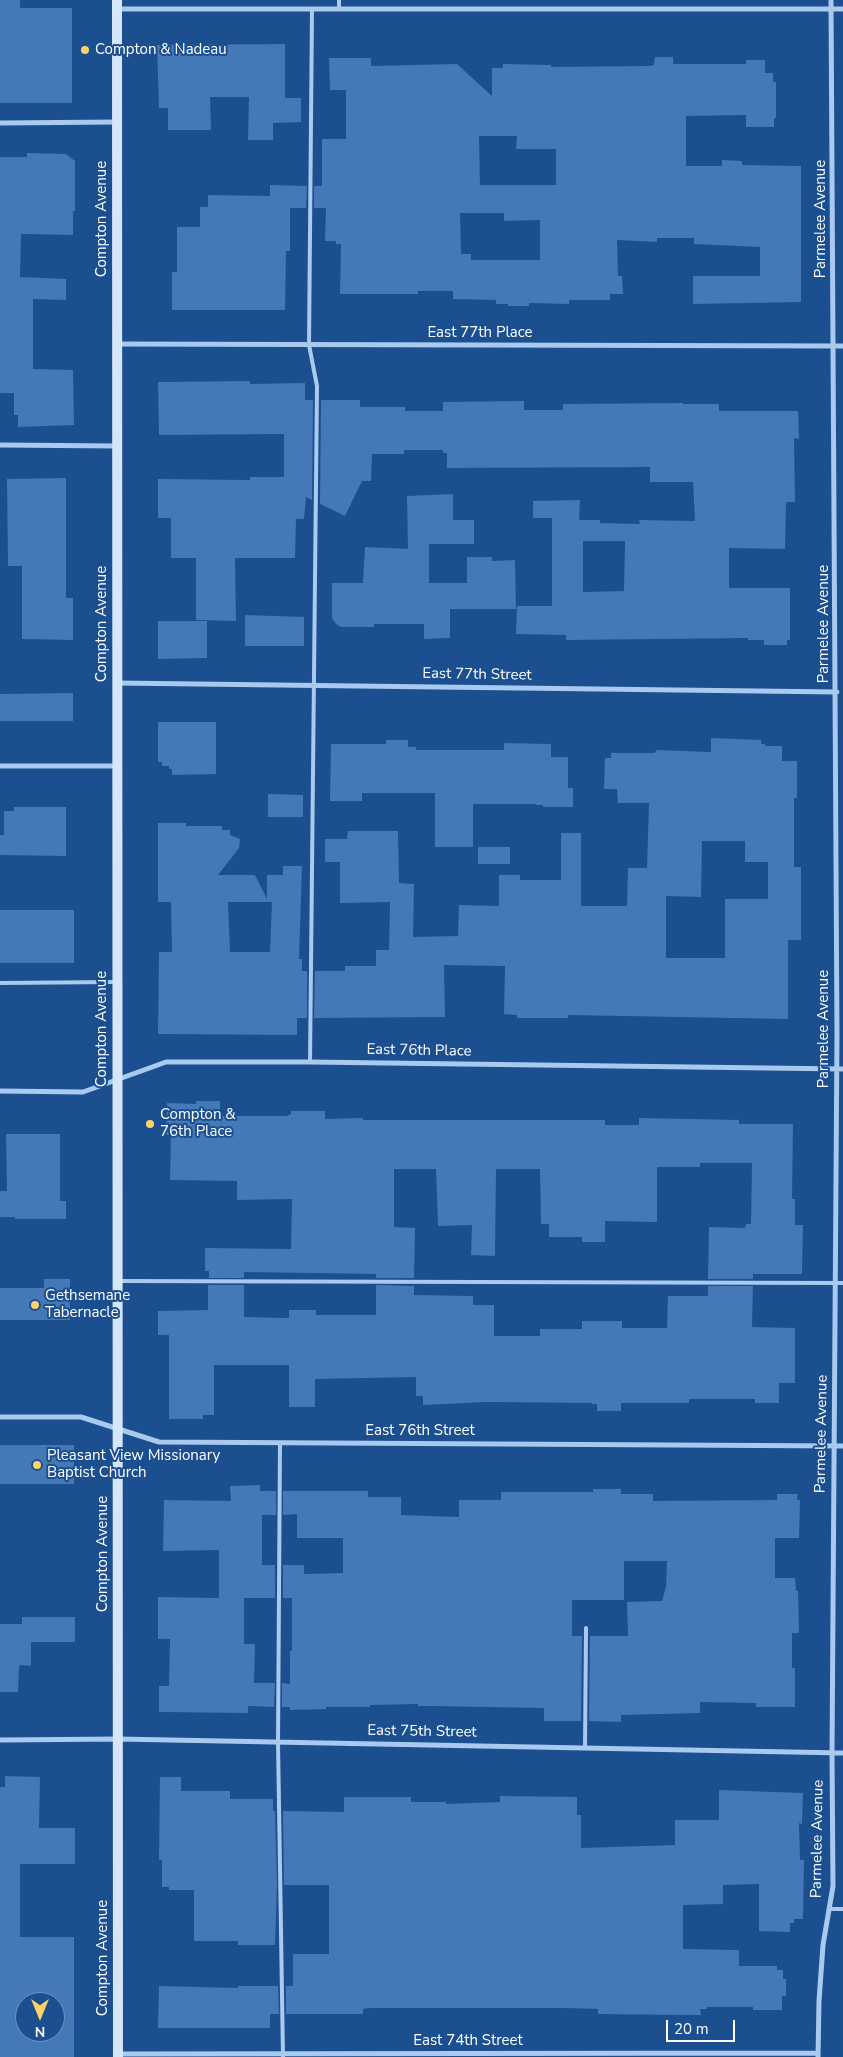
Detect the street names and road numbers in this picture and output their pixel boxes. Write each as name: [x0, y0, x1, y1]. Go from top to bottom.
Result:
street label: Parmelee Avenue: [812, 160, 830, 278]
street label: Compton Avenue: [93, 161, 111, 277]
street label: East 77th Place: [427, 324, 533, 342]
street label: Parmelee Avenue: [815, 565, 833, 683]
street label: Compton Avenue: [93, 566, 111, 682]
street label: East 77th Street: [422, 665, 532, 685]
street label: Parmelee Avenue: [815, 970, 833, 1088]
street label: Compton Avenue: [93, 971, 111, 1087]
street label: East 76th Place: [366, 1041, 472, 1061]
street label: Parmelee Avenue: [812, 1375, 832, 1493]
street label: East 76th Street: [365, 1422, 475, 1440]
street label: Compton Avenue: [94, 1496, 112, 1612]
street label: East 75th Street: [367, 1722, 477, 1742]
street label: Parmelee Avenue: [808, 1780, 828, 1898]
street label: Compton Avenue: [94, 1900, 112, 2016]
street label: East 74th Street: [413, 2032, 523, 2050]

